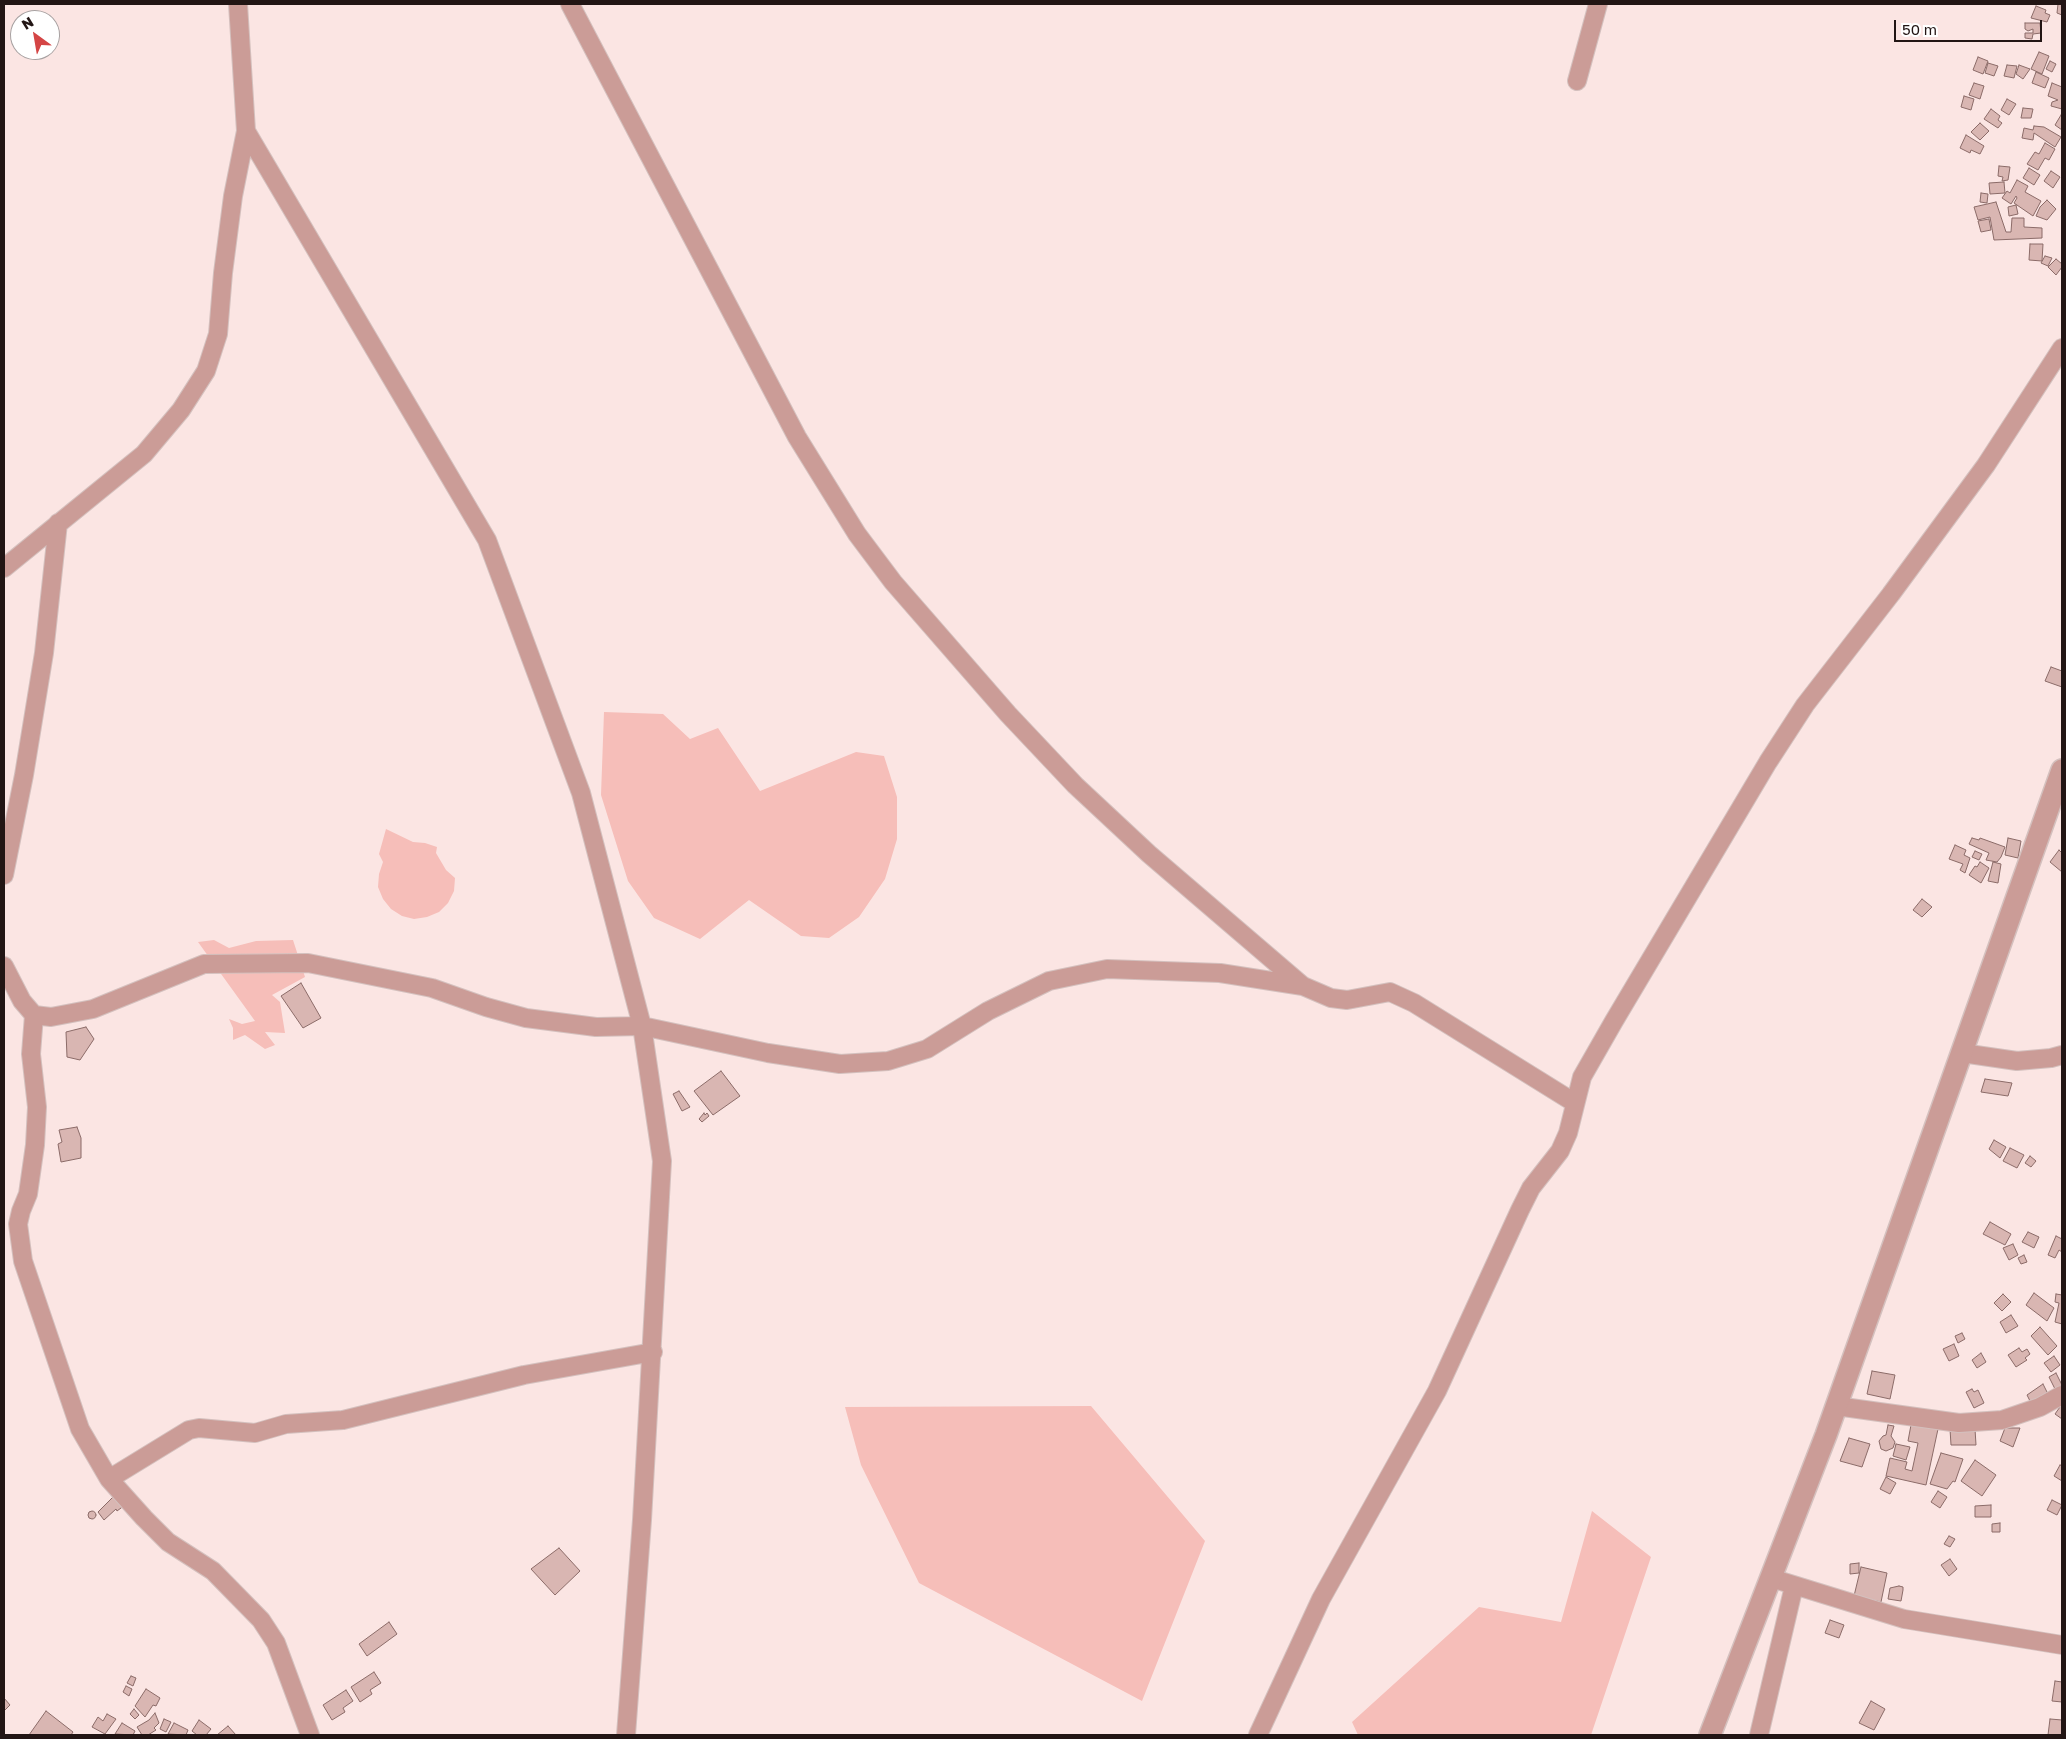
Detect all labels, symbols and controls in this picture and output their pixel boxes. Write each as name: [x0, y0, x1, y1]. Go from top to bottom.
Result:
north arrow: [10, 10, 60, 60]
scale bar: [1896, 10, 2044, 42]
text: N: [18, 13, 36, 33]
text: 50 m: [1902, 20, 1937, 38]

